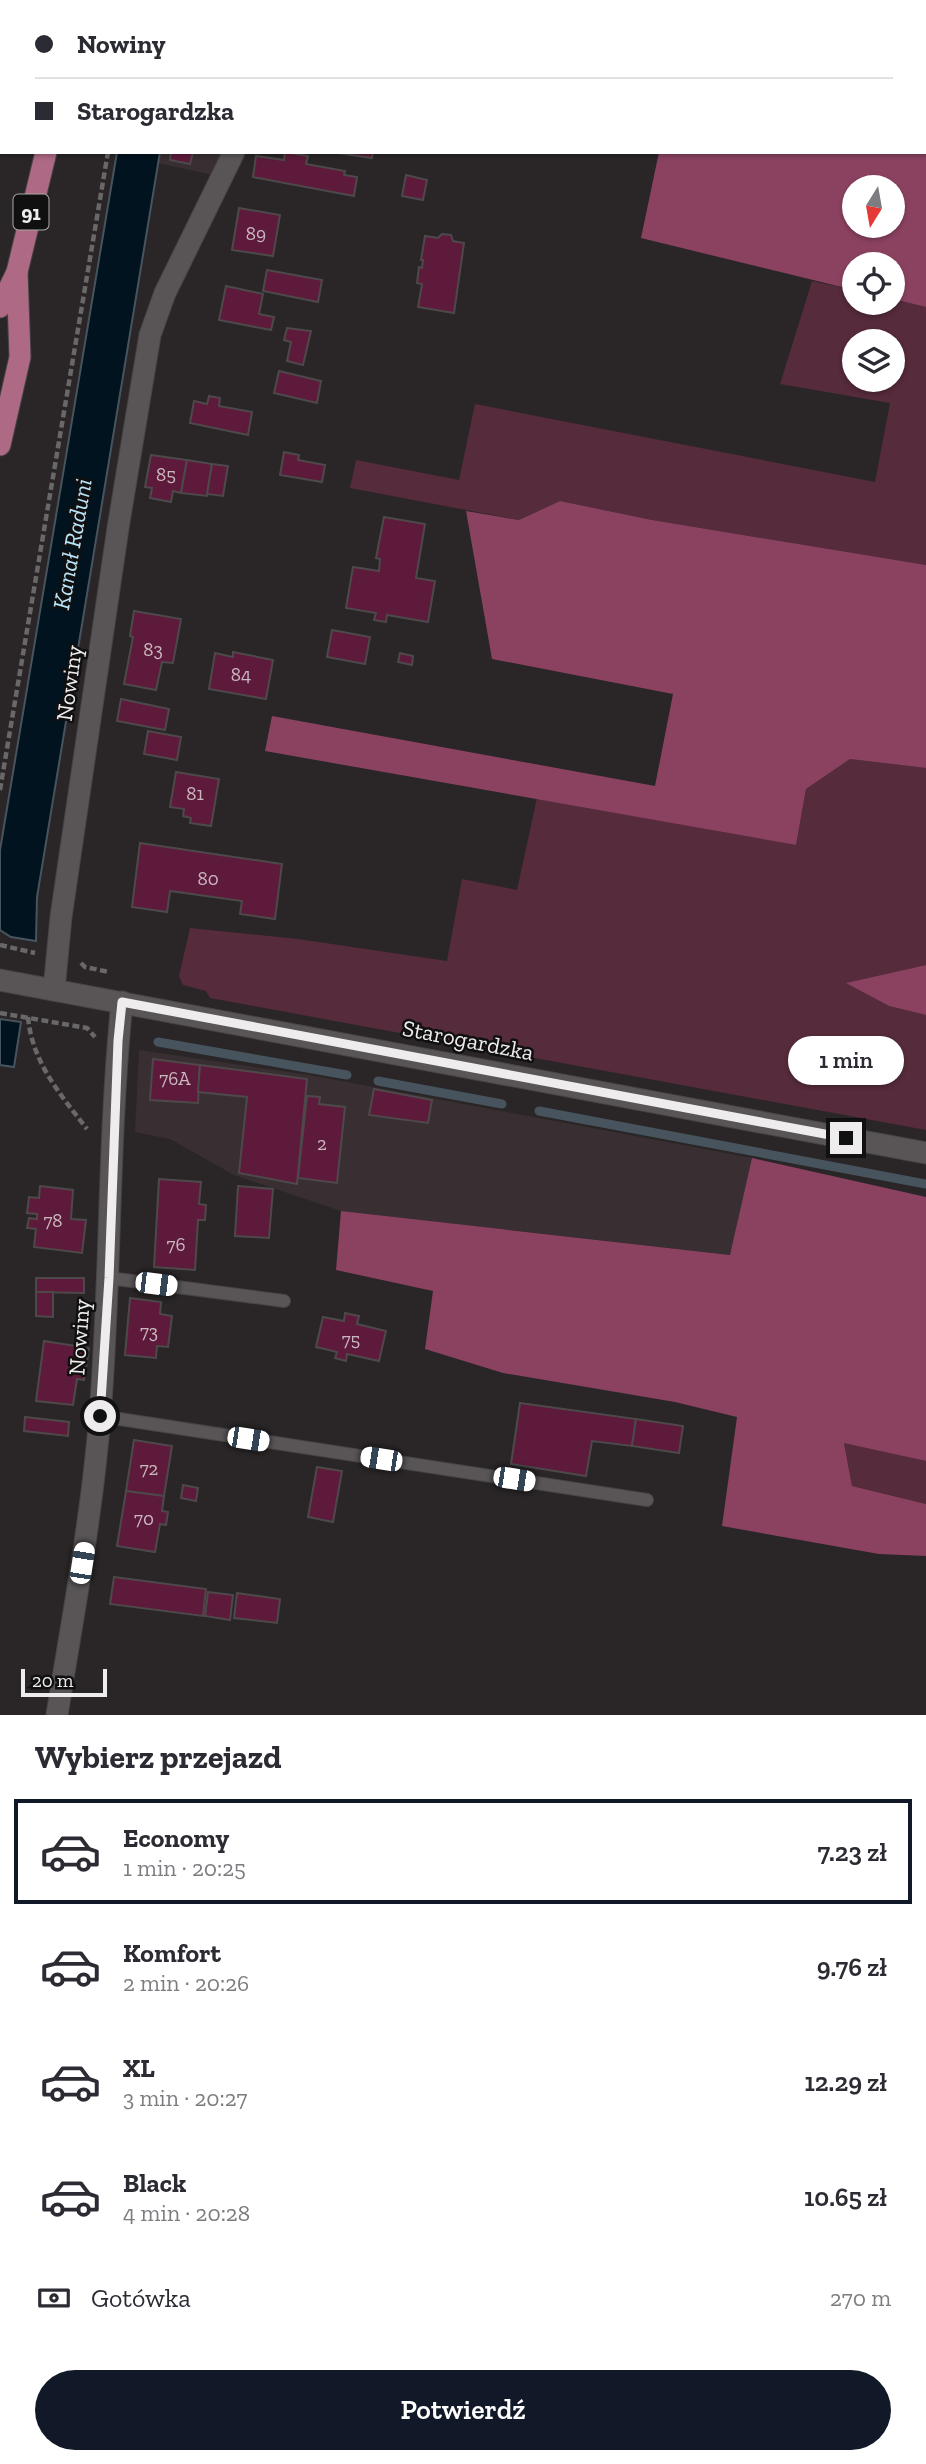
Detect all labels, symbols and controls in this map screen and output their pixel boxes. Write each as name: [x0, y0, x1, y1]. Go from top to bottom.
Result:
text: Nowiny: [77, 28, 166, 60]
text: Starogardzka: [77, 95, 234, 127]
north arrow: [842, 175, 905, 238]
map controls: [842, 175, 905, 392]
road number: 91: [14, 194, 48, 230]
house number: 89: [246, 222, 266, 245]
button: locate: [842, 252, 905, 315]
button: layers: [842, 329, 905, 392]
house number: 85: [156, 463, 176, 486]
water label: Kanał Raduni: [46, 476, 98, 612]
house number: 83: [143, 638, 163, 661]
street label: Nowiny: [50, 643, 88, 723]
house number: 84: [231, 663, 251, 686]
house number: 81: [186, 782, 204, 805]
house number: 80: [197, 867, 219, 890]
street label: Starogardzka: [400, 1014, 536, 1066]
callout: 1 min: [788, 1036, 904, 1086]
text: 1 min: [819, 1046, 873, 1074]
house number: 76A: [159, 1067, 191, 1090]
route end: [830, 1122, 862, 1154]
house number: 2: [317, 1132, 327, 1155]
house number: 78: [43, 1209, 63, 1232]
house number: 76: [166, 1233, 186, 1256]
car: [134, 1271, 179, 1297]
street label: Nowiny: [62, 1298, 96, 1376]
house number: 73: [140, 1320, 158, 1343]
house number: 75: [342, 1328, 360, 1351]
route start: [84, 1400, 116, 1432]
car: [226, 1425, 271, 1453]
car: [359, 1445, 404, 1473]
house number: 72: [140, 1457, 158, 1480]
car: [492, 1465, 537, 1493]
house number: 70: [134, 1507, 154, 1530]
car: [69, 1541, 96, 1585]
scale bar: [21, 1666, 107, 1698]
text: 20 m: [32, 1669, 73, 1692]
text: Wybierz przejazd: [35, 1738, 282, 1776]
icon: car: [39, 1820, 102, 1883]
text: Economy: [123, 1822, 229, 1854]
text: 7.23 zł: [818, 1836, 887, 1868]
text: 1 min · 20:25: [123, 1854, 246, 1882]
icon: car: [39, 1935, 102, 1998]
text: Komfort: [123, 1937, 221, 1969]
text: 9.76 zł: [817, 1951, 887, 1983]
text: 2 min · 20:26: [123, 1969, 249, 1997]
icon: car: [39, 2050, 102, 2113]
text: XL: [123, 2052, 155, 2084]
text: 12.29 zł: [805, 2066, 887, 2098]
text: 3 min · 20:27: [123, 2084, 247, 2112]
icon: car: [39, 2165, 102, 2228]
text: Black: [123, 2167, 186, 2199]
text: 10.65 zł: [804, 2181, 887, 2213]
text: 4 min · 20:28: [123, 2199, 250, 2227]
icon: cash: [35, 2279, 73, 2317]
text: Gotówka: [91, 2282, 191, 2314]
text: 270 m: [830, 2284, 891, 2312]
button: Potwierdź: [35, 2370, 891, 2450]

